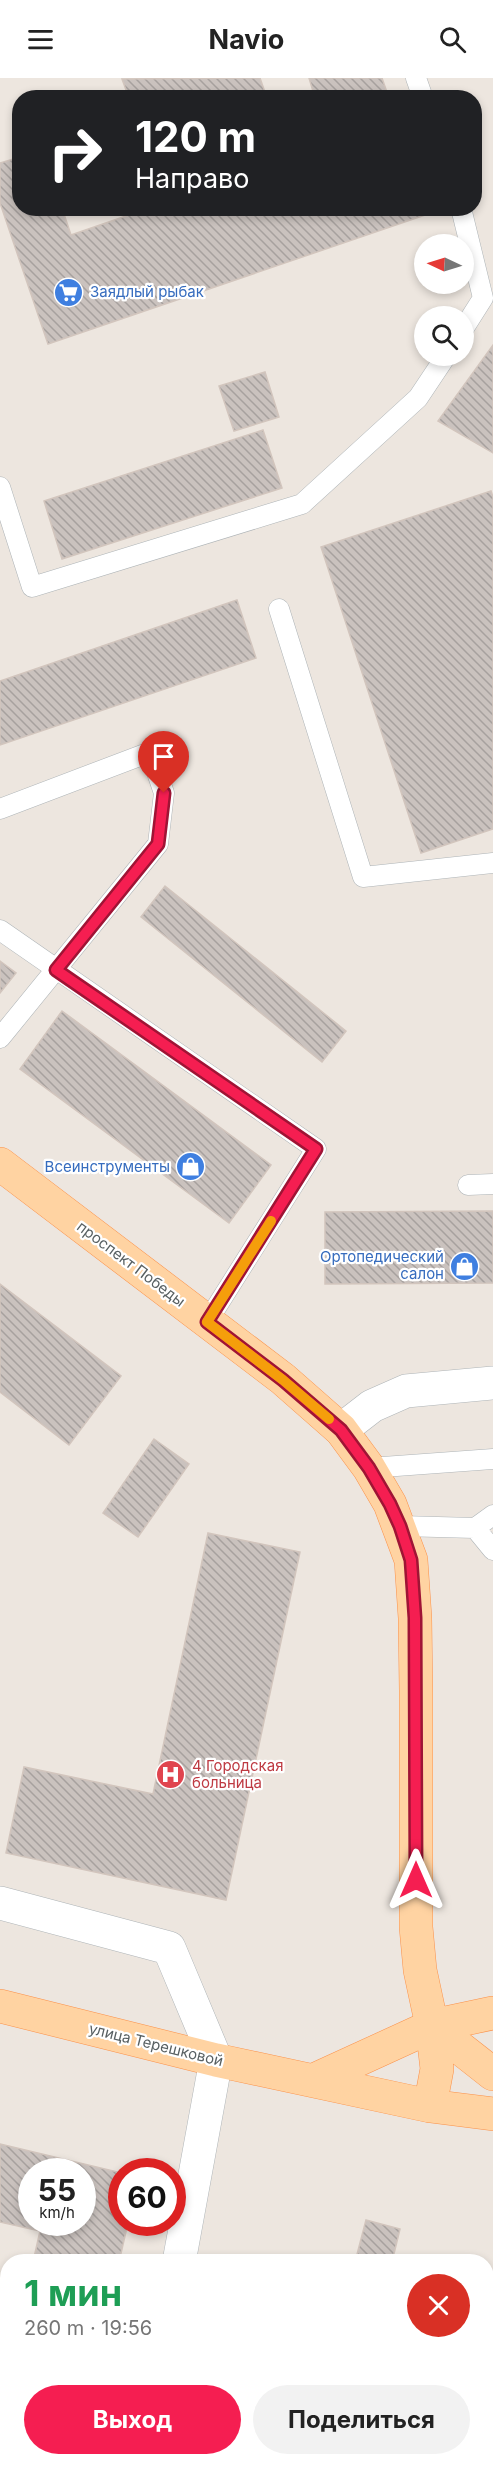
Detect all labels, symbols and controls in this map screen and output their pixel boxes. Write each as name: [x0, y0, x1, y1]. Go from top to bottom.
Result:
icon: menu: [24, 23, 57, 56]
text: Navio: [209, 23, 284, 56]
icon: search: [436, 23, 469, 56]
text: 120 m: [135, 111, 256, 162]
icon: right: [36, 114, 114, 192]
text: Направо: [135, 162, 250, 195]
north arrow: [414, 234, 474, 294]
map controls: [414, 234, 474, 366]
supermarket icon: Заядлый рыбак: [53, 276, 85, 308]
place label: Заядлый рыбак: [90, 282, 204, 301]
button: search: [414, 306, 474, 366]
pin: [138, 731, 189, 793]
icon: arrive: [147, 740, 180, 773]
shop icon: Всеинструменты: [175, 1151, 207, 1183]
place label: Всеинструменты: [45, 1157, 170, 1176]
street label: проспект Победы: [73, 1217, 189, 1311]
place label: Ортопедический салон: [320, 1247, 444, 1283]
shop icon: Ортопедический салон: [449, 1250, 481, 1282]
place label: 4 Городская больница: [192, 1756, 283, 1792]
hospital icon: 4 Городская больница: [155, 1759, 187, 1791]
position arrow: [384, 1848, 448, 1912]
street label: улица Терешковой: [87, 2019, 225, 2070]
speed limit sign: 60: [108, 2158, 186, 2236]
text: 55: [38, 2172, 76, 2208]
text: km/h: [39, 2203, 75, 2222]
text: 1 мин: [24, 2271, 122, 2315]
button: close: [407, 2274, 470, 2337]
text: 260 m · 19:56: [24, 2316, 152, 2340]
button: Выход: [24, 2385, 241, 2454]
button: Поделиться: [253, 2385, 470, 2454]

